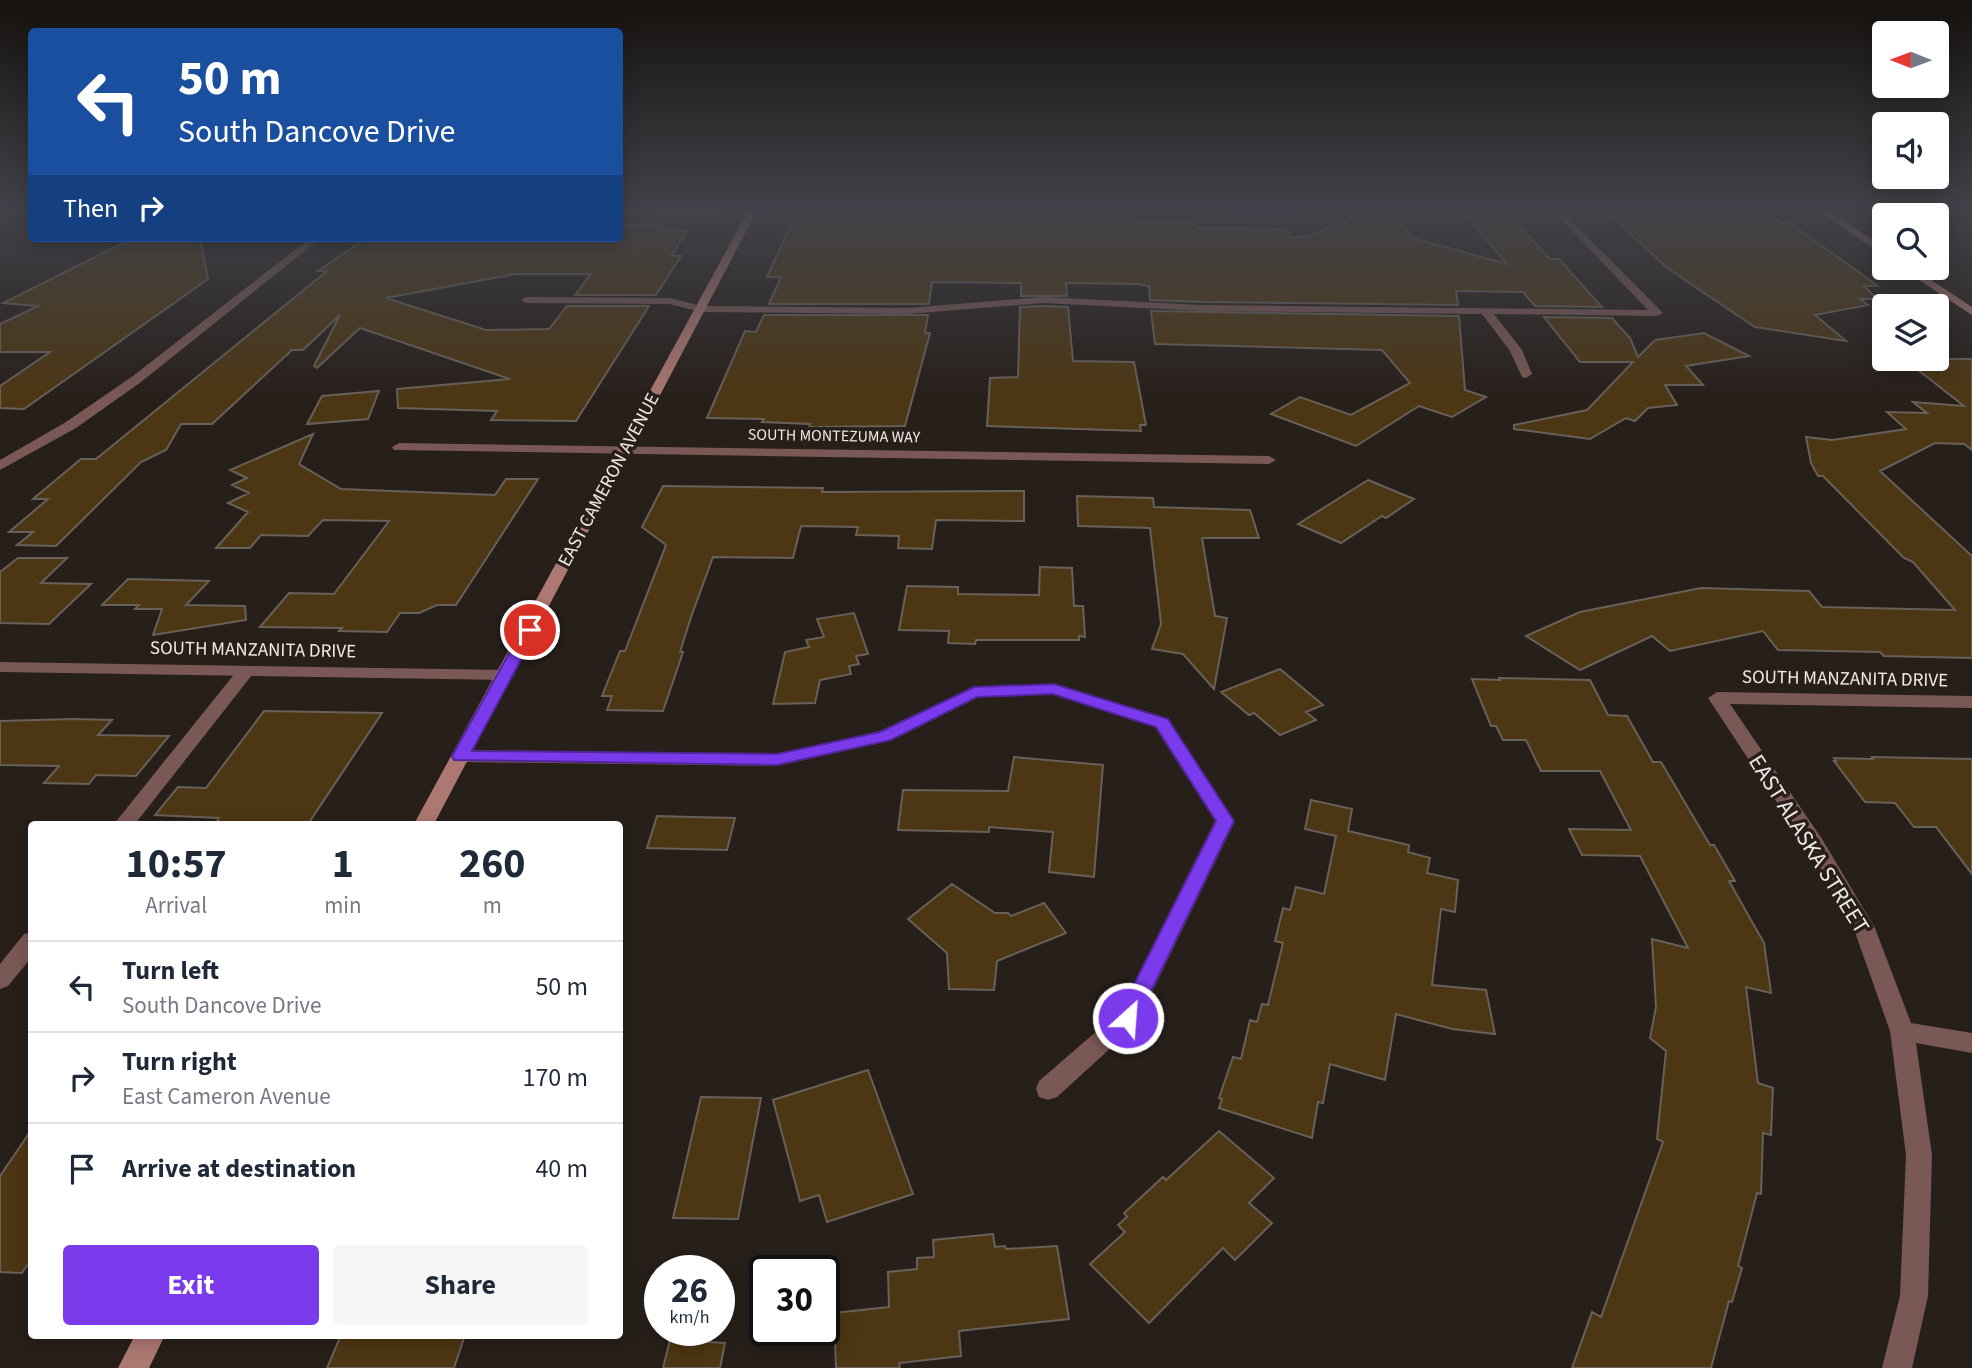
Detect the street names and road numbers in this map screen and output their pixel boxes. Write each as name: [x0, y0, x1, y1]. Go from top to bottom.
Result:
street label: EAST CAMERON AVENUE: [552, 388, 666, 572]
street label: SOUTH MONTEZUMA WAY: [748, 423, 921, 449]
street label: SOUTH MANZANITA DRIVE: [150, 635, 356, 665]
street label: SOUTH MANZANITA DRIVE: [1742, 664, 1948, 694]
street label: EAST ALASKA STREET: [1740, 748, 1878, 940]

